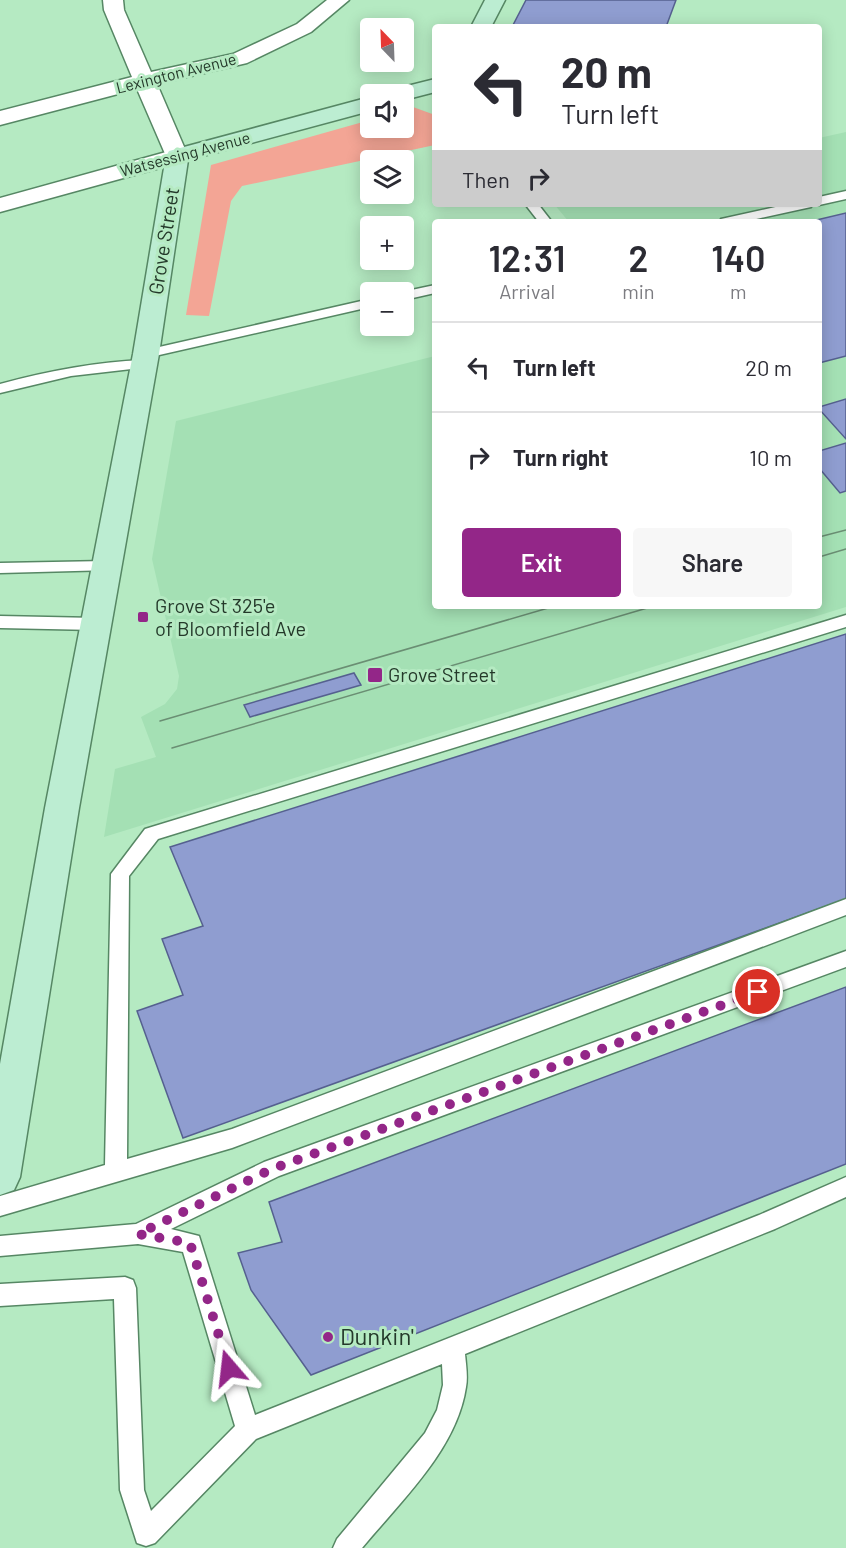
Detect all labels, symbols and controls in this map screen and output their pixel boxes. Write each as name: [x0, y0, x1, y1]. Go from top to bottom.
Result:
north arrow: [360, 18, 414, 72]
map controls: [360, 18, 414, 336]
text: 20 m: [561, 46, 652, 96]
street label: Lexington Avenue: [114, 48, 238, 97]
icon: left: [462, 48, 540, 126]
button: sound: [360, 84, 414, 138]
text: Turn left: [561, 97, 659, 129]
street label: Watsessing Avenue: [118, 127, 252, 180]
button: layers: [360, 150, 414, 204]
icon: right: [522, 162, 555, 195]
text: Then: [462, 166, 510, 192]
street label: Grove Street: [143, 185, 183, 296]
button: +: [360, 216, 414, 270]
text: 12:31: [489, 236, 566, 279]
text: 2: [628, 236, 648, 279]
text: 140: [711, 236, 765, 279]
text: Arrival: [499, 279, 555, 303]
text: min: [622, 279, 655, 303]
text: m: [730, 279, 747, 303]
button: −: [360, 282, 414, 336]
icon: left: [462, 351, 495, 384]
text: Turn left: [513, 354, 596, 380]
text: 20 m: [745, 354, 792, 380]
icon: right: [462, 441, 495, 474]
text: Turn right: [513, 444, 608, 470]
text: 10 m: [749, 444, 792, 470]
button: Exit: [462, 528, 621, 597]
button: Share: [633, 528, 792, 597]
place label: Grove St 325'e of Bloomfield Ave: [155, 593, 306, 640]
marker: Grove St 325'e of Bloomfield Ave: [136, 610, 150, 624]
place label: Grove Street: [388, 662, 496, 686]
marker: Grove Street: [366, 666, 384, 684]
pin: [732, 966, 783, 1017]
icon: arrive: [741, 975, 774, 1008]
place label: Dunkin': [340, 1321, 414, 1350]
marker: Dunkin': [321, 1330, 335, 1344]
position arrow: [197, 1336, 261, 1400]

